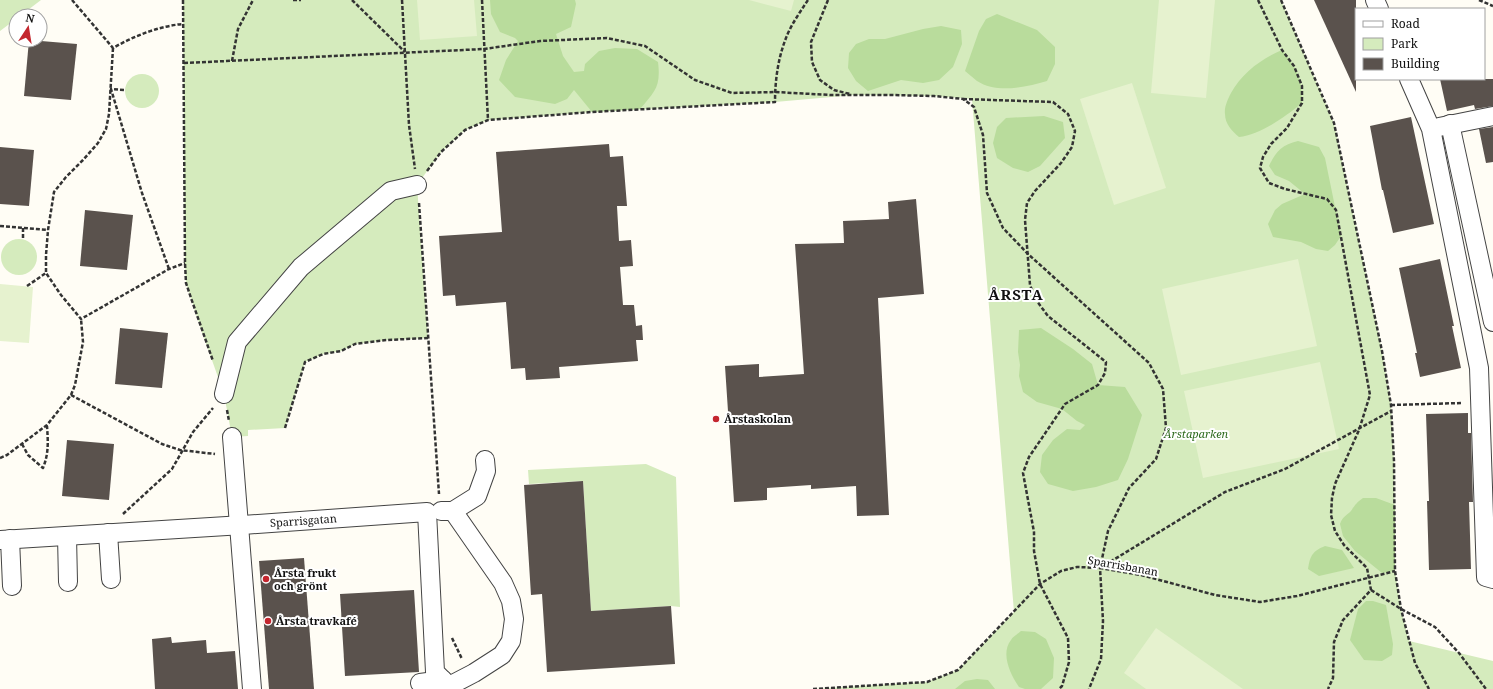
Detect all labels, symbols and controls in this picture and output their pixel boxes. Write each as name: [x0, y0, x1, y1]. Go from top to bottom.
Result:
north arrow: [8, 8, 48, 48]
legend: [1355, 8, 1485, 80]
text: N: [24, 9, 36, 26]
text: Road: [1391, 15, 1421, 32]
text: Park: [1391, 35, 1419, 52]
text: Building: [1391, 55, 1440, 72]
district label: ÅRSTA: [988, 284, 1044, 304]
place label: Årstaskolan: [724, 411, 792, 426]
marker: Årstaskolan: [711, 414, 721, 424]
park label: Årstaparken: [1163, 426, 1229, 441]
street label: Sparrisgatan: [269, 510, 337, 530]
street label: Sparrisbanan: [1087, 552, 1159, 579]
place label: Årsta frukt och grönt: [274, 565, 337, 593]
marker: Årsta frukt och grönt: [261, 574, 271, 584]
place label: Årsta travkafé: [276, 613, 357, 628]
marker: Årsta travkafé: [263, 616, 273, 626]

